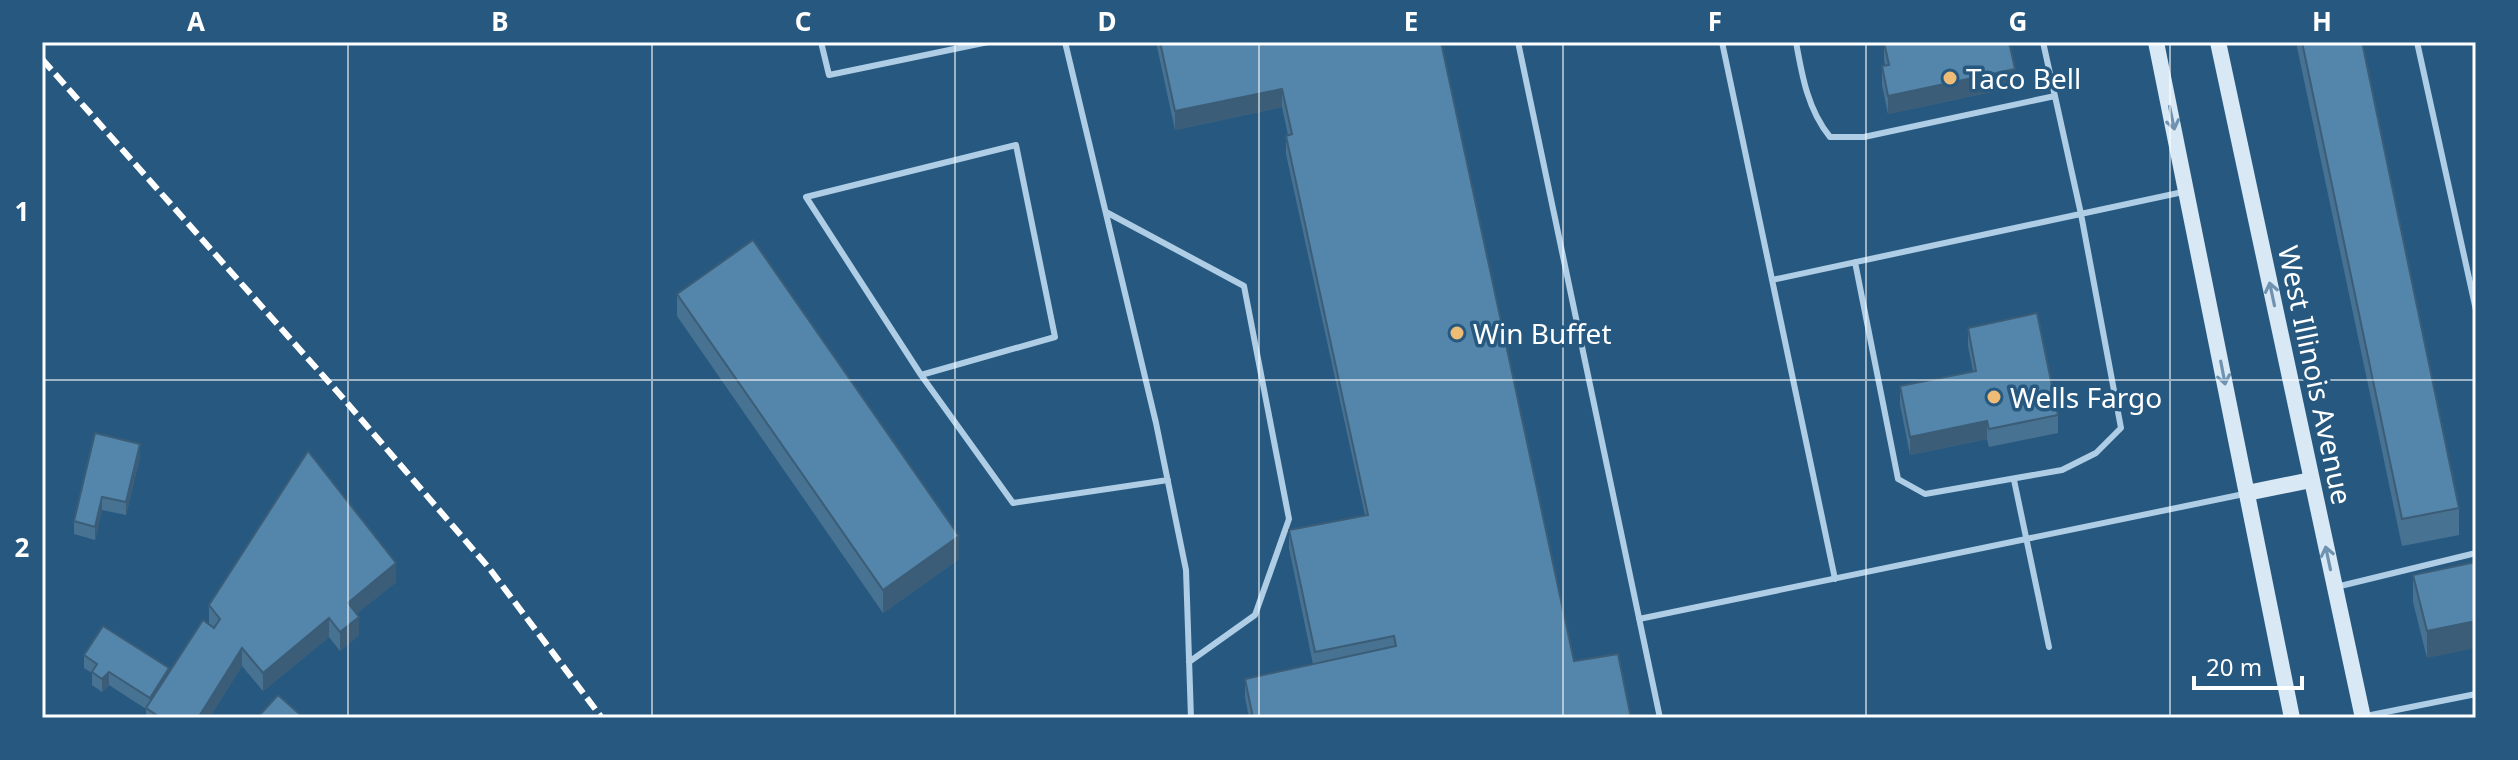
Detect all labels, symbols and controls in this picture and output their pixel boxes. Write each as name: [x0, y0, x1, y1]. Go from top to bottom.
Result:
text: A: [187, 3, 205, 39]
text: B: [491, 3, 509, 39]
text: C: [795, 3, 811, 39]
text: D: [1097, 3, 1117, 39]
text: E: [1404, 3, 1418, 39]
text: F: [1708, 3, 1722, 39]
text: G: [2009, 3, 2027, 39]
text: H: [2312, 3, 2332, 39]
place label: Taco Bell: [1966, 59, 2081, 97]
marker: Taco Bell: [1941, 69, 1959, 87]
one-way arrow: [2165, 105, 2180, 131]
text: 1: [15, 193, 29, 229]
street label: West Illinois Avenue: [2270, 242, 2362, 508]
one-way arrow: [2264, 282, 2279, 307]
place label: Win Buffet: [1473, 314, 1612, 352]
marker: Win Buffet: [1448, 324, 1466, 342]
one-way arrow: [2216, 360, 2231, 386]
place label: Wells Fargo: [2010, 378, 2162, 416]
marker: Wells Fargo: [1985, 388, 2003, 406]
text: 2: [15, 529, 30, 565]
one-way arrow: [2320, 546, 2335, 572]
scale bar: [2194, 640, 2302, 690]
text: 20 m: [2206, 650, 2262, 683]

